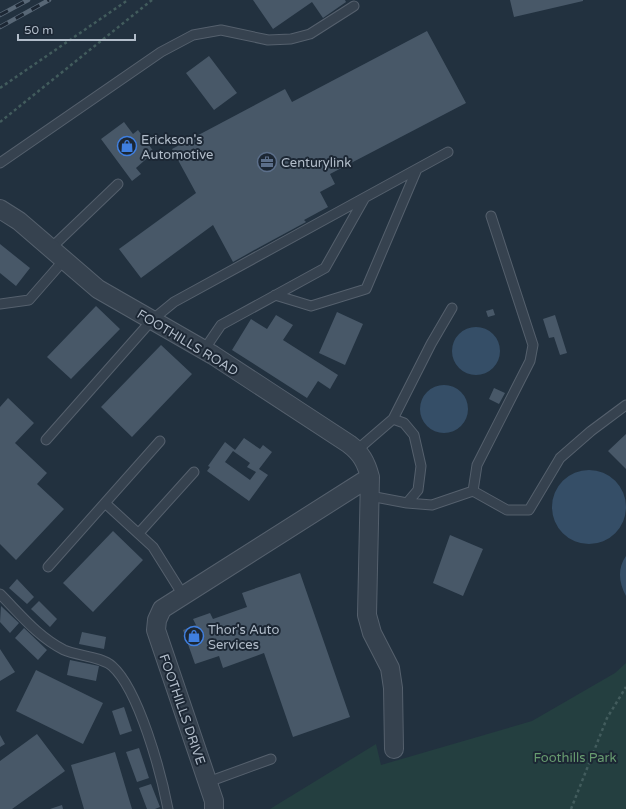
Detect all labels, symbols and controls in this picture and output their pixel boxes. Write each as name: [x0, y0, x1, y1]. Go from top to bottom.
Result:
scale bar: [18, 16, 135, 42]
text: 50 m: [24, 23, 53, 37]
place label: Erickson's Automotive: [141, 132, 213, 163]
shop icon: Erickson's Automotive: [116, 135, 138, 157]
office icon: Centurylink: [256, 151, 278, 173]
place label: Centurylink: [281, 155, 351, 171]
street label: FOOTHILLS ROAD: [134, 306, 241, 380]
place label: Thor's Auto Services: [208, 622, 279, 653]
shop icon: Thor's Auto Services: [183, 625, 205, 647]
street label: FOOTHILLS DRIVE: [156, 652, 209, 767]
park label: Foothills Park: [533, 750, 617, 766]

